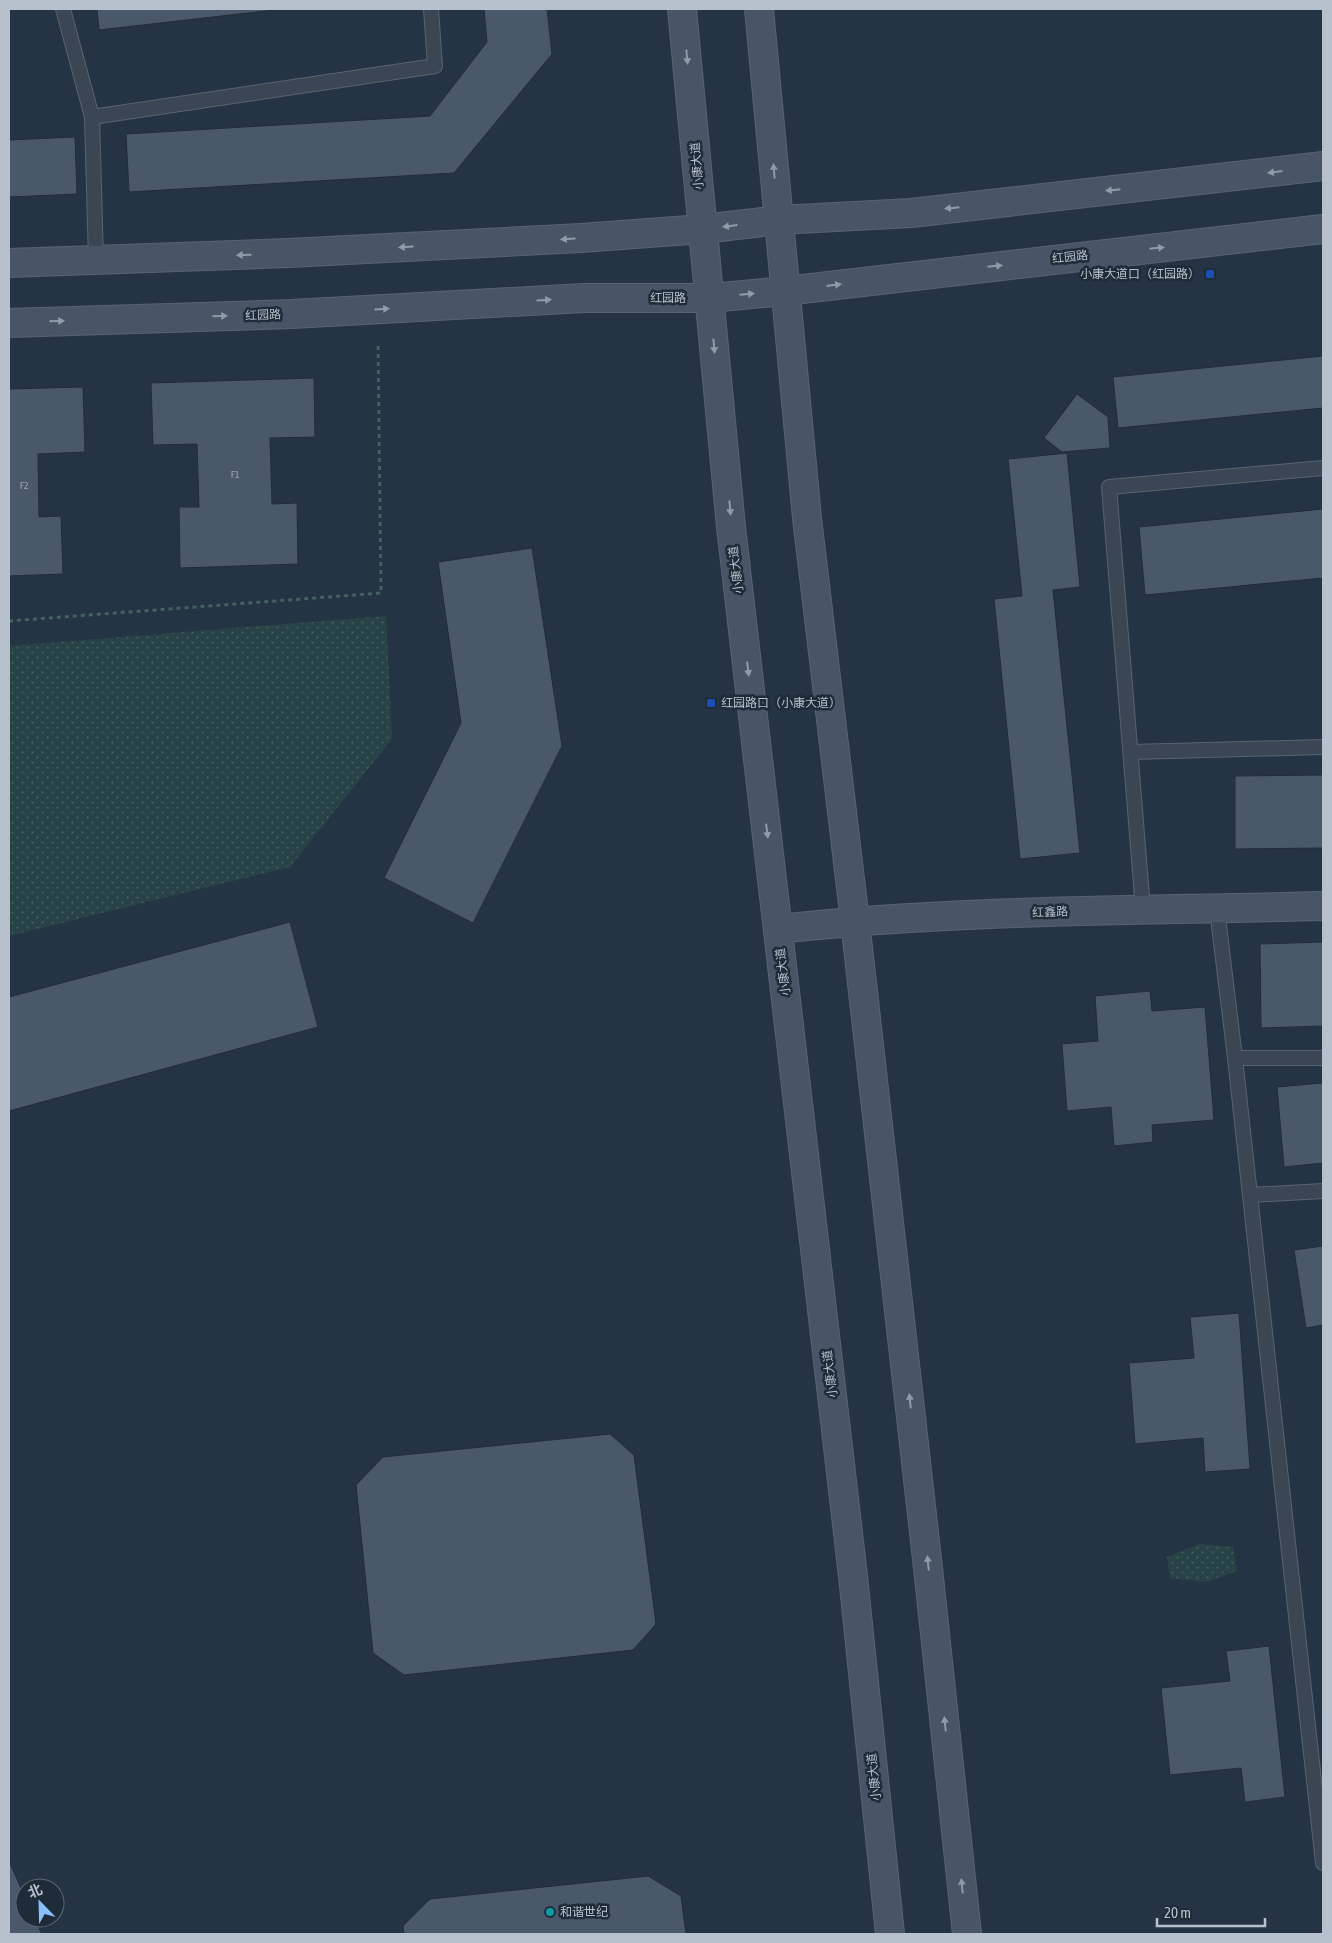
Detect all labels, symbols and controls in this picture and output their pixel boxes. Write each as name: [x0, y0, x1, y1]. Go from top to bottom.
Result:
one-way arrow: [683, 50, 691, 66]
street label: 小康大道: [688, 141, 706, 191]
one-way arrow: [770, 163, 778, 179]
one-way arrow: [1267, 168, 1283, 176]
one-way arrow: [1105, 186, 1121, 194]
one-way arrow: [944, 204, 960, 212]
one-way arrow: [722, 222, 738, 230]
one-way arrow: [560, 235, 576, 243]
one-way arrow: [1149, 243, 1165, 251]
one-way arrow: [398, 244, 414, 252]
street label: 红园路: [1051, 248, 1089, 266]
one-way arrow: [236, 251, 252, 259]
one-way arrow: [987, 262, 1003, 270]
place label: 小康大道口（红园路）: [1080, 267, 1200, 281]
marker: 小康大道口（红园路）: [1204, 268, 1216, 280]
one-way arrow: [826, 281, 842, 289]
one-way arrow: [740, 290, 756, 298]
street label: 红园路: [650, 291, 686, 305]
one-way arrow: [537, 296, 553, 304]
one-way arrow: [374, 304, 390, 312]
street label: 红园路: [245, 307, 281, 323]
one-way arrow: [212, 312, 228, 320]
one-way arrow: [50, 317, 66, 325]
one-way arrow: [710, 339, 718, 355]
house number: F1: [231, 469, 240, 480]
house number: F2: [20, 480, 29, 491]
one-way arrow: [726, 500, 734, 516]
street label: 小康大道: [726, 545, 746, 595]
one-way arrow: [744, 662, 752, 678]
place label: 红园路口（小康大道）: [721, 696, 841, 710]
marker: 红园路口（小康大道）: [705, 697, 717, 709]
one-way arrow: [763, 823, 771, 839]
street label: 红鑫路: [1032, 904, 1068, 920]
street label: 小康大道: [773, 947, 793, 997]
street label: 小康大道: [820, 1349, 840, 1399]
one-way arrow: [906, 1393, 914, 1409]
one-way arrow: [924, 1554, 932, 1570]
one-way arrow: [941, 1716, 949, 1732]
street label: 小康大道: [865, 1752, 883, 1802]
one-way arrow: [958, 1877, 966, 1893]
north arrow: [15, 1878, 65, 1928]
text: 北: [25, 1881, 44, 1901]
scale bar: [1157, 1896, 1264, 1928]
text: 20 m: [1164, 1904, 1191, 1921]
place label: 和谐世纪: [560, 1905, 608, 1919]
marker: 和谐世纪: [544, 1906, 556, 1918]

